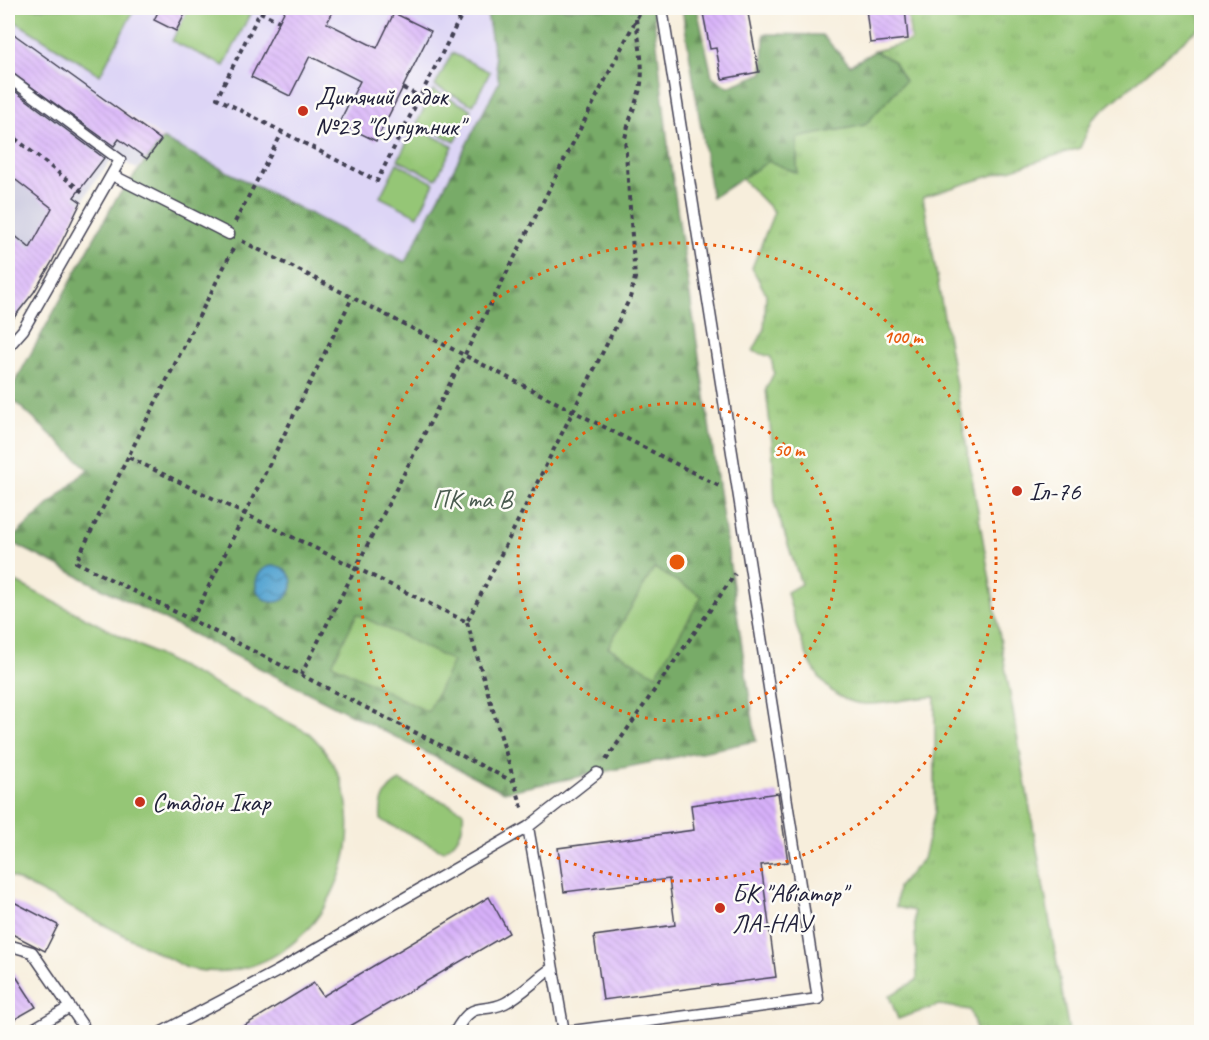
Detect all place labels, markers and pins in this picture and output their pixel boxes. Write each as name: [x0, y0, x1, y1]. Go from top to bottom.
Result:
place label: Дитячий садок №23 "Супутник": [315, 80, 469, 143]
marker: Дитячий садок №23 "Супутник": [296, 104, 310, 118]
place label: Іл-76: [1029, 475, 1082, 508]
marker: Іл-76: [1010, 484, 1024, 498]
centre of rings: [667, 552, 687, 572]
place label: Стадіон Ікар: [152, 786, 273, 819]
marker: Стадіон Ікар: [133, 795, 147, 809]
place label: БК "Авіатор" ЛА-НАУ: [732, 877, 851, 940]
marker: БК "Авіатор" ЛА-НАУ: [713, 901, 727, 915]

